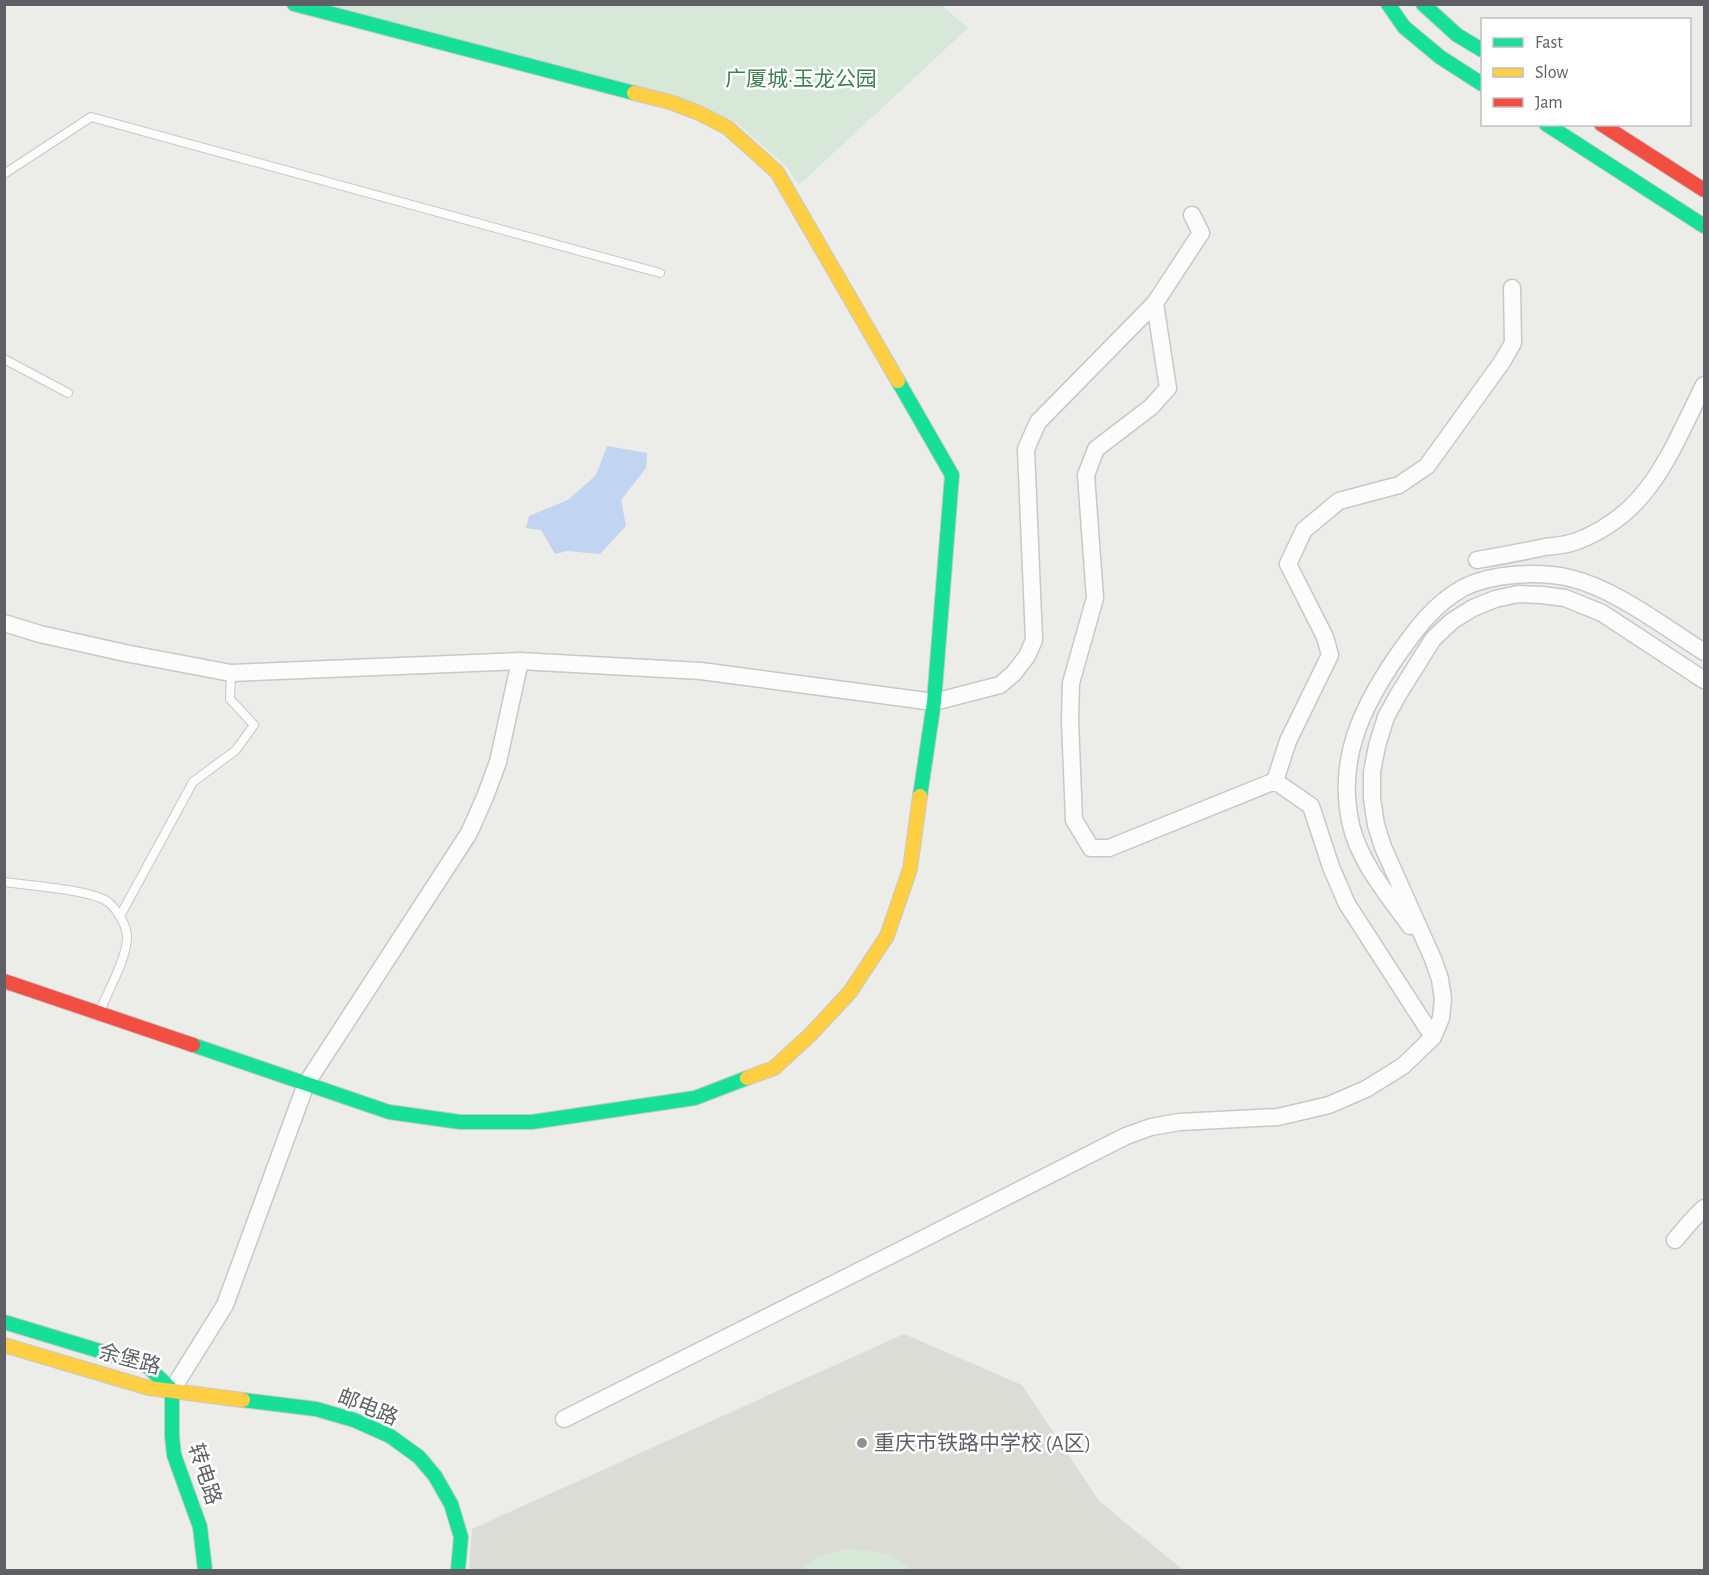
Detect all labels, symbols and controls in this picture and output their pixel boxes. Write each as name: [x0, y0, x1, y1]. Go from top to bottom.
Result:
legend: [1481, 18, 1691, 126]
text: Fast: [1535, 34, 1563, 52]
text: Slow: [1535, 64, 1568, 82]
park label: 广厦城·玉龙公园: [725, 68, 877, 90]
text: Jam: [1535, 94, 1563, 112]
street label: 余堡路: [97, 1339, 164, 1378]
street label: 邮电路: [335, 1385, 401, 1429]
place label: 重庆市铁路中学校 (A区): [874, 1432, 1091, 1454]
marker: 重庆市铁路中学校 (A区): [855, 1436, 869, 1450]
street label: 转电路: [185, 1441, 225, 1507]

